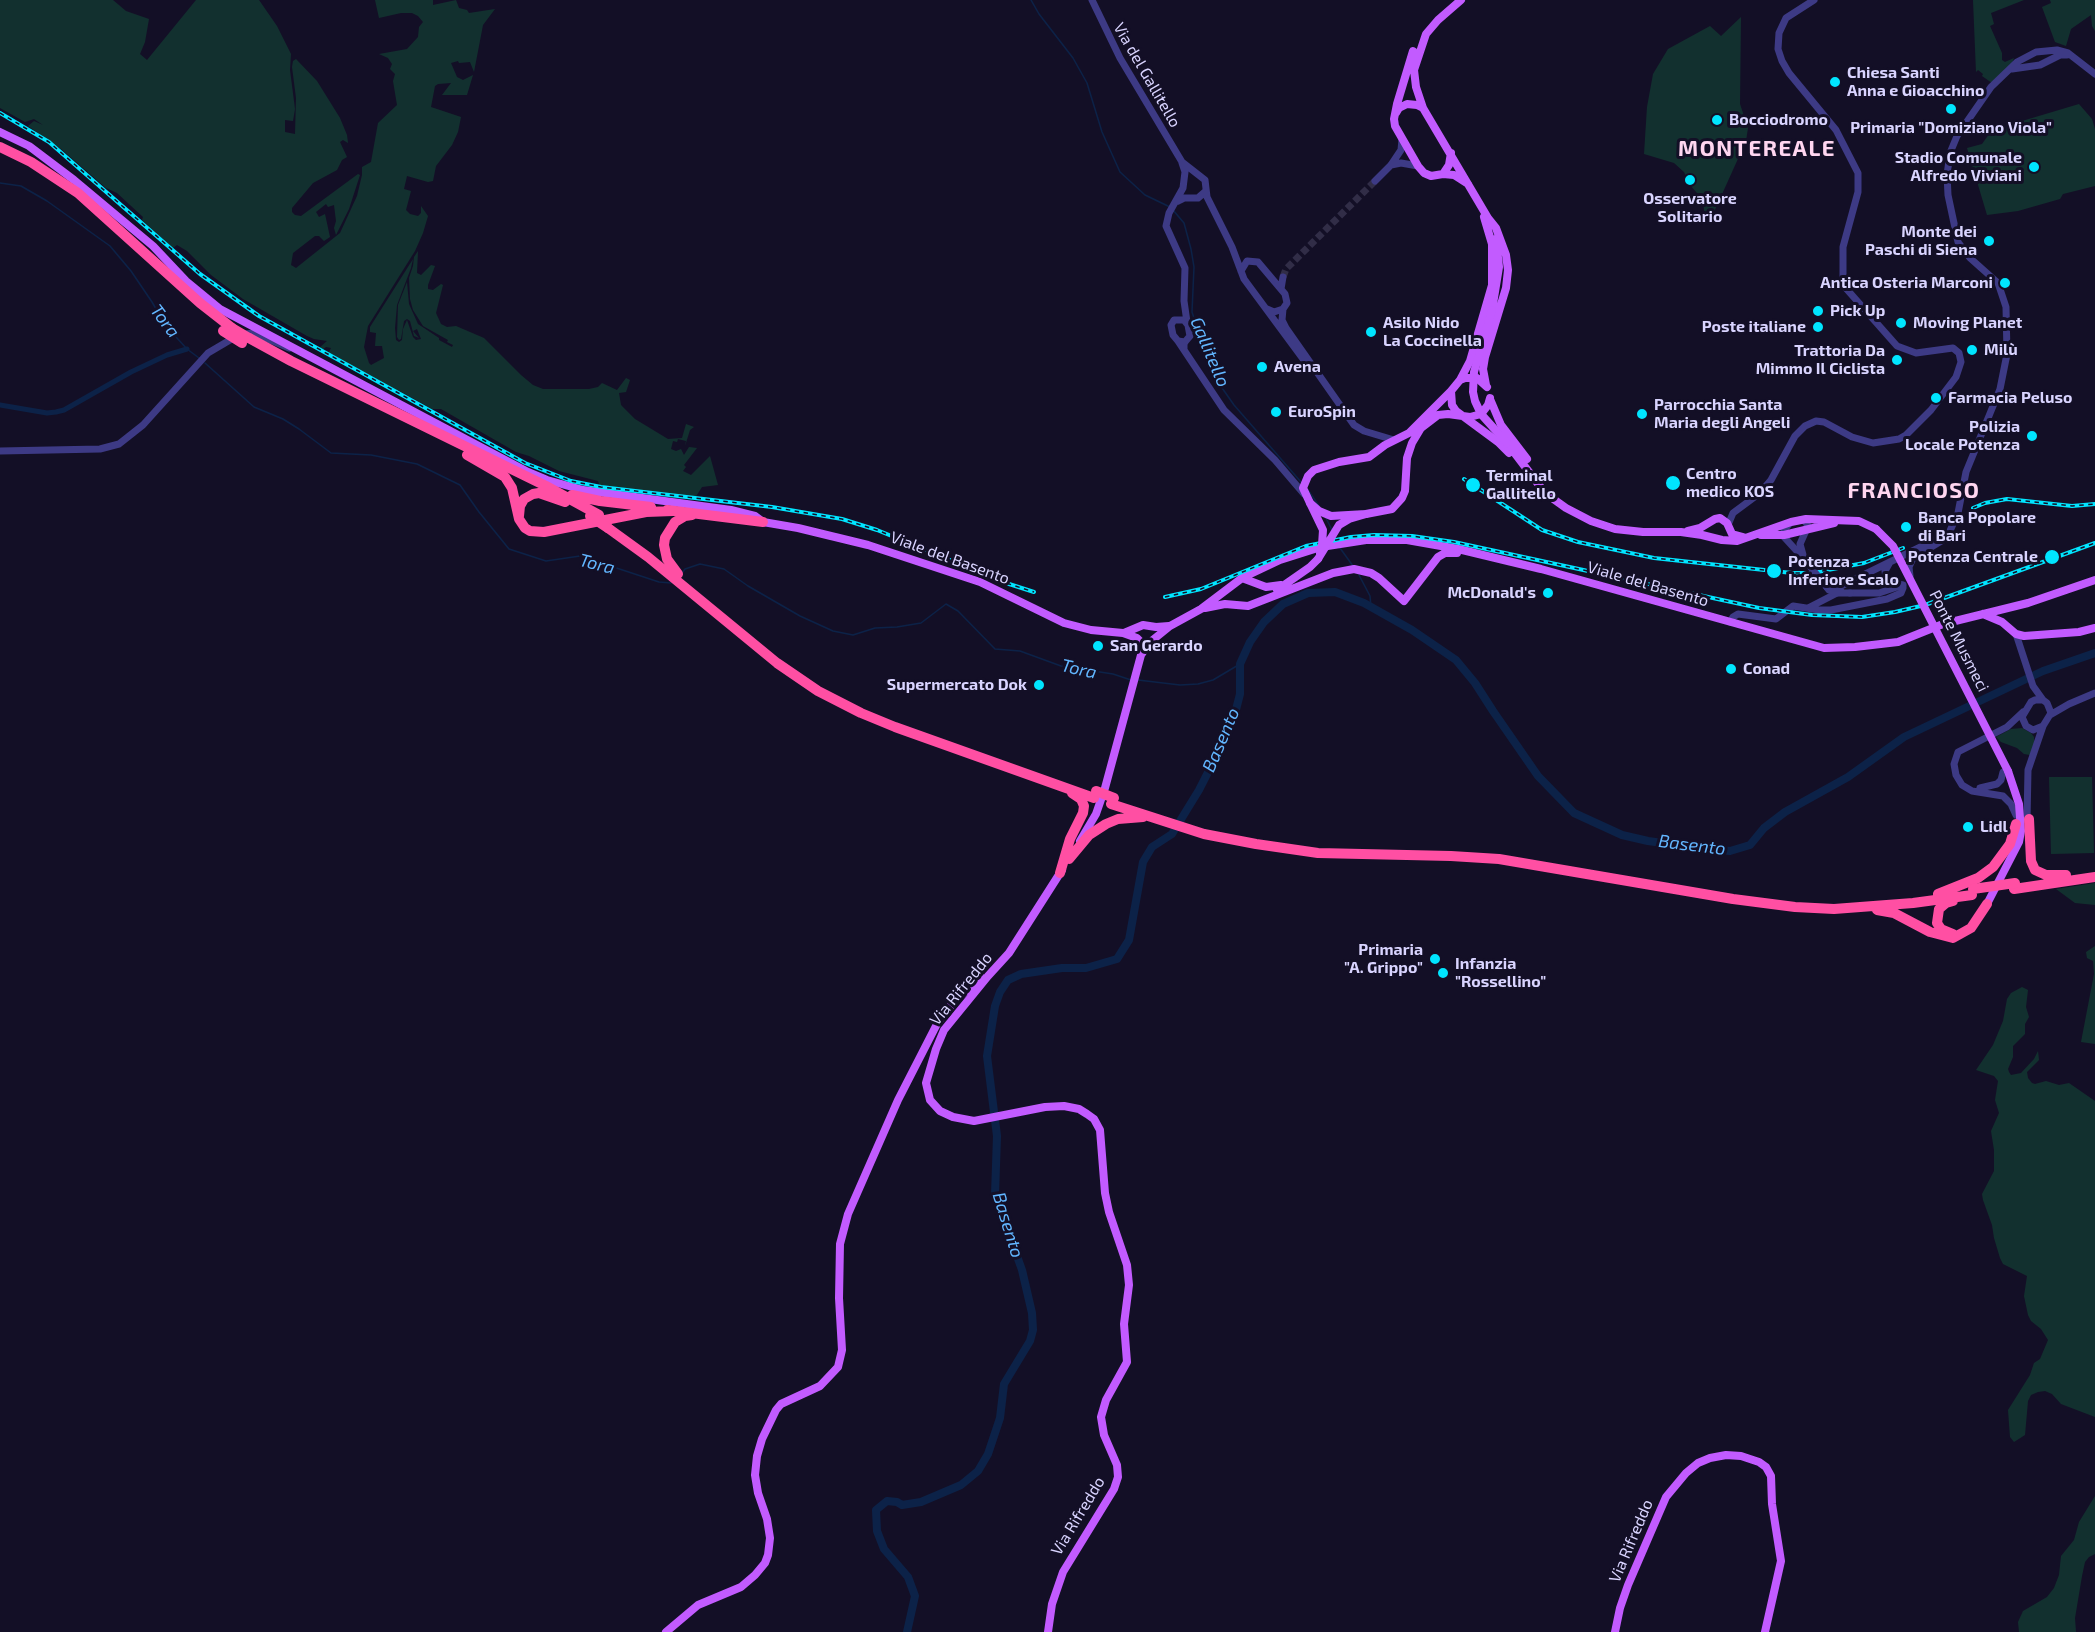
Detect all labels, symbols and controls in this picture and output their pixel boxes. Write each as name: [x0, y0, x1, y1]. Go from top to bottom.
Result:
street label: Via del Gallitello: [1109, 19, 1185, 131]
place label: Chiesa Santi Anna e Gioacchino: [1847, 63, 1984, 101]
marker: Chiesa Santi Anna e Gioacchino: [1828, 75, 1842, 89]
marker: Primaria "Domiziano Viola": [1944, 102, 1958, 116]
place label: Bocciodromo: [1729, 110, 1828, 130]
marker: Bocciodromo: [1710, 113, 1724, 127]
place label: Primaria "Domiziano Viola": [1850, 118, 2052, 138]
district label: MONTEREALE: [1678, 136, 1836, 162]
place label: Stadio Comunale Alfredo Viviani: [1895, 148, 2022, 186]
marker: Stadio Comunale Alfredo Viviani: [2027, 160, 2041, 174]
marker: Osservatore Solitario: [1683, 173, 1697, 187]
place label: Osservatore Solitario: [1643, 189, 1737, 227]
place label: Monte dei Paschi di Siena: [1865, 222, 1977, 260]
marker: Monte dei Paschi di Siena: [1982, 234, 1996, 248]
place label: Antica Osteria Marconi: [1820, 273, 1993, 293]
marker: Antica Osteria Marconi: [1998, 276, 2012, 290]
water label: Tora: [146, 300, 184, 342]
place label: Pick Up: [1830, 301, 1885, 321]
marker: Pick Up: [1811, 304, 1825, 318]
place label: Asilo Nido La Coccinella: [1383, 313, 1482, 351]
place label: Moving Planet: [1913, 313, 2022, 333]
water label: Gallitello: [1186, 314, 1234, 390]
marker: Moving Planet: [1894, 316, 1908, 330]
place label: Poste italiane: [1702, 317, 1806, 337]
marker: Poste italiane: [1811, 320, 1825, 334]
marker: Asilo Nido La Coccinella: [1364, 325, 1378, 339]
place label: Milù: [1984, 340, 2018, 360]
place label: Trattoria Da Mimmo Il Ciclista: [1756, 341, 1885, 379]
marker: Milù: [1965, 343, 1979, 357]
marker: Trattoria Da Mimmo Il Ciclista: [1890, 353, 1904, 367]
place label: Avena: [1274, 357, 1321, 377]
marker: Avena: [1255, 360, 1269, 374]
place label: Farmacia Peluso: [1948, 388, 2072, 408]
marker: Farmacia Peluso: [1929, 391, 1943, 405]
place label: Parrocchia Santa Maria degli Angeli: [1654, 395, 1791, 433]
place label: EuroSpin: [1288, 402, 1356, 422]
marker: EuroSpin: [1269, 405, 1283, 419]
marker: Parrocchia Santa Maria degli Angeli: [1635, 407, 1649, 421]
place label: Polizia Locale Potenza: [1905, 417, 2020, 455]
marker: Polizia Locale Potenza: [2025, 429, 2039, 443]
place label: Centro medico KOS: [1686, 464, 1774, 502]
place label: Terminal Gallitello: [1486, 466, 1556, 504]
marker: Centro medico KOS: [1664, 474, 1682, 492]
marker: Terminal Gallitello: [1464, 476, 1482, 494]
district label: FRANCIOSO: [1848, 478, 1980, 504]
place label: Banca Popolare di Bari: [1918, 508, 2036, 546]
marker: Banca Popolare di Bari: [1899, 520, 1913, 534]
street label: Viale del Basento: [888, 528, 1012, 588]
place label: Potenza Centrale: [1908, 547, 2038, 567]
marker: Potenza Centrale: [2043, 548, 2061, 566]
water label: Tora: [577, 549, 617, 579]
place label: Potenza Inferiore Scalo: [1788, 552, 1899, 590]
street label: Viale del Basento: [1585, 557, 1711, 611]
marker: Potenza Inferiore Scalo: [1765, 562, 1783, 580]
place label: McDonald's: [1447, 583, 1536, 603]
marker: McDonald's: [1541, 586, 1555, 600]
street label: Ponte Musmeci: [1925, 587, 1993, 695]
place label: San Gerardo: [1110, 636, 1203, 656]
marker: San Gerardo: [1091, 639, 1105, 653]
water label: Tora: [1059, 654, 1099, 684]
place label: Conad: [1743, 659, 1790, 679]
marker: Conad: [1724, 662, 1738, 676]
place label: Supermercato Dok: [887, 675, 1027, 695]
marker: Supermercato Dok: [1032, 678, 1046, 692]
water label: Basento: [1198, 705, 1244, 775]
place label: Lidl: [1980, 817, 2008, 837]
marker: Lidl: [1961, 820, 1975, 834]
water label: Basento: [1657, 830, 1727, 860]
place label: Primaria "A. Grippo": [1344, 940, 1423, 978]
street label: Via Rifreddo: [926, 949, 996, 1029]
marker: Primaria "A. Grippo": [1428, 952, 1442, 966]
place label: Infanzia "Rossellino": [1455, 954, 1546, 992]
marker: Infanzia "Rossellino": [1436, 966, 1450, 980]
water label: Basento: [988, 1190, 1028, 1260]
street label: Via Rifreddo: [1047, 1473, 1109, 1559]
street label: Via Rifreddo: [1605, 1497, 1657, 1585]

